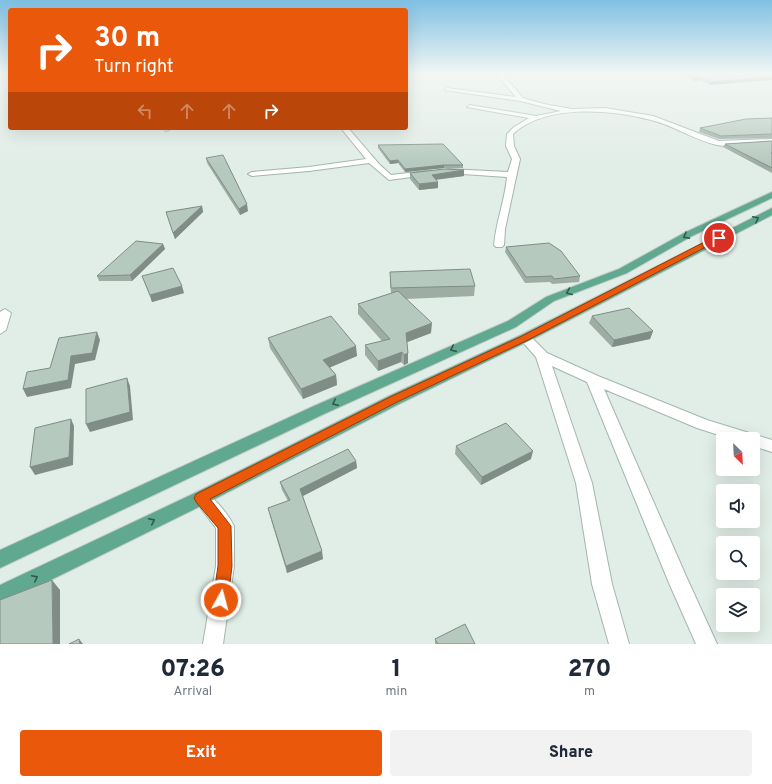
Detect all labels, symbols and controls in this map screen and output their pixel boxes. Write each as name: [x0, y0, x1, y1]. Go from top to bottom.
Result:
text: 30 m: [94, 21, 160, 57]
icon: right: [28, 24, 80, 76]
text: Turn right: [94, 56, 174, 79]
icon: left: [134, 100, 156, 122]
icon: ahead: [176, 100, 198, 122]
icon: ahead: [218, 100, 240, 122]
icon: right: [260, 100, 282, 122]
one-way arrow: [752, 216, 759, 223]
pin: [702, 221, 736, 255]
icon: arrive: [708, 227, 730, 249]
one-way arrow: [683, 231, 691, 239]
one-way arrow: [566, 287, 573, 295]
one-way arrow: [450, 345, 457, 353]
one-way arrow: [331, 398, 339, 406]
north arrow: [716, 432, 760, 476]
map controls: [716, 432, 760, 632]
button: sound: [716, 484, 760, 528]
one-way arrow: [148, 518, 155, 526]
button: search: [716, 536, 760, 580]
one-way arrow: [31, 575, 38, 583]
position arrow: [200, 579, 242, 621]
button: layers: [716, 588, 760, 632]
text: 07:26: [161, 655, 225, 685]
text: 1: [391, 655, 401, 685]
text: 270: [568, 655, 611, 685]
text: Arrival: [173, 684, 212, 700]
text: min: [386, 684, 407, 700]
text: m: [584, 684, 595, 700]
button: Exit: [20, 730, 382, 776]
button: Share: [390, 730, 752, 776]

